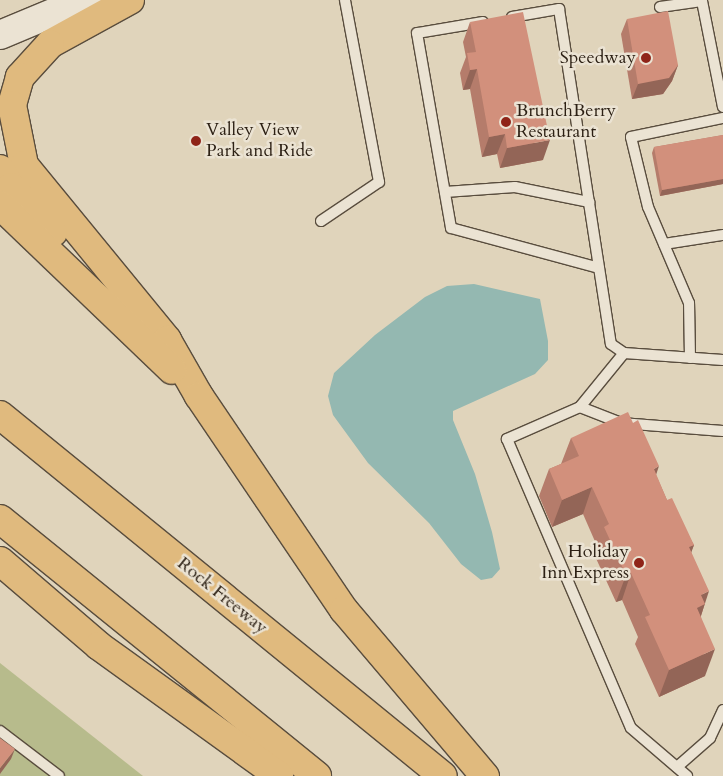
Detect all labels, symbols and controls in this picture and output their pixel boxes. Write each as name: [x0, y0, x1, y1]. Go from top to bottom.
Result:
place label: Speedway: [560, 47, 636, 69]
marker: Speedway: [640, 52, 652, 64]
place label: BrunchBerry Restaurant: [516, 101, 616, 144]
marker: BrunchBerry Restaurant: [500, 116, 512, 128]
place label: Valley View Park and Ride: [206, 120, 313, 162]
marker: Valley View Park and Ride: [190, 135, 202, 147]
place label: Holiday Inn Express: [541, 542, 629, 584]
street label: Rock Freeway: [173, 553, 271, 639]
marker: Holiday Inn Express: [633, 557, 645, 569]

